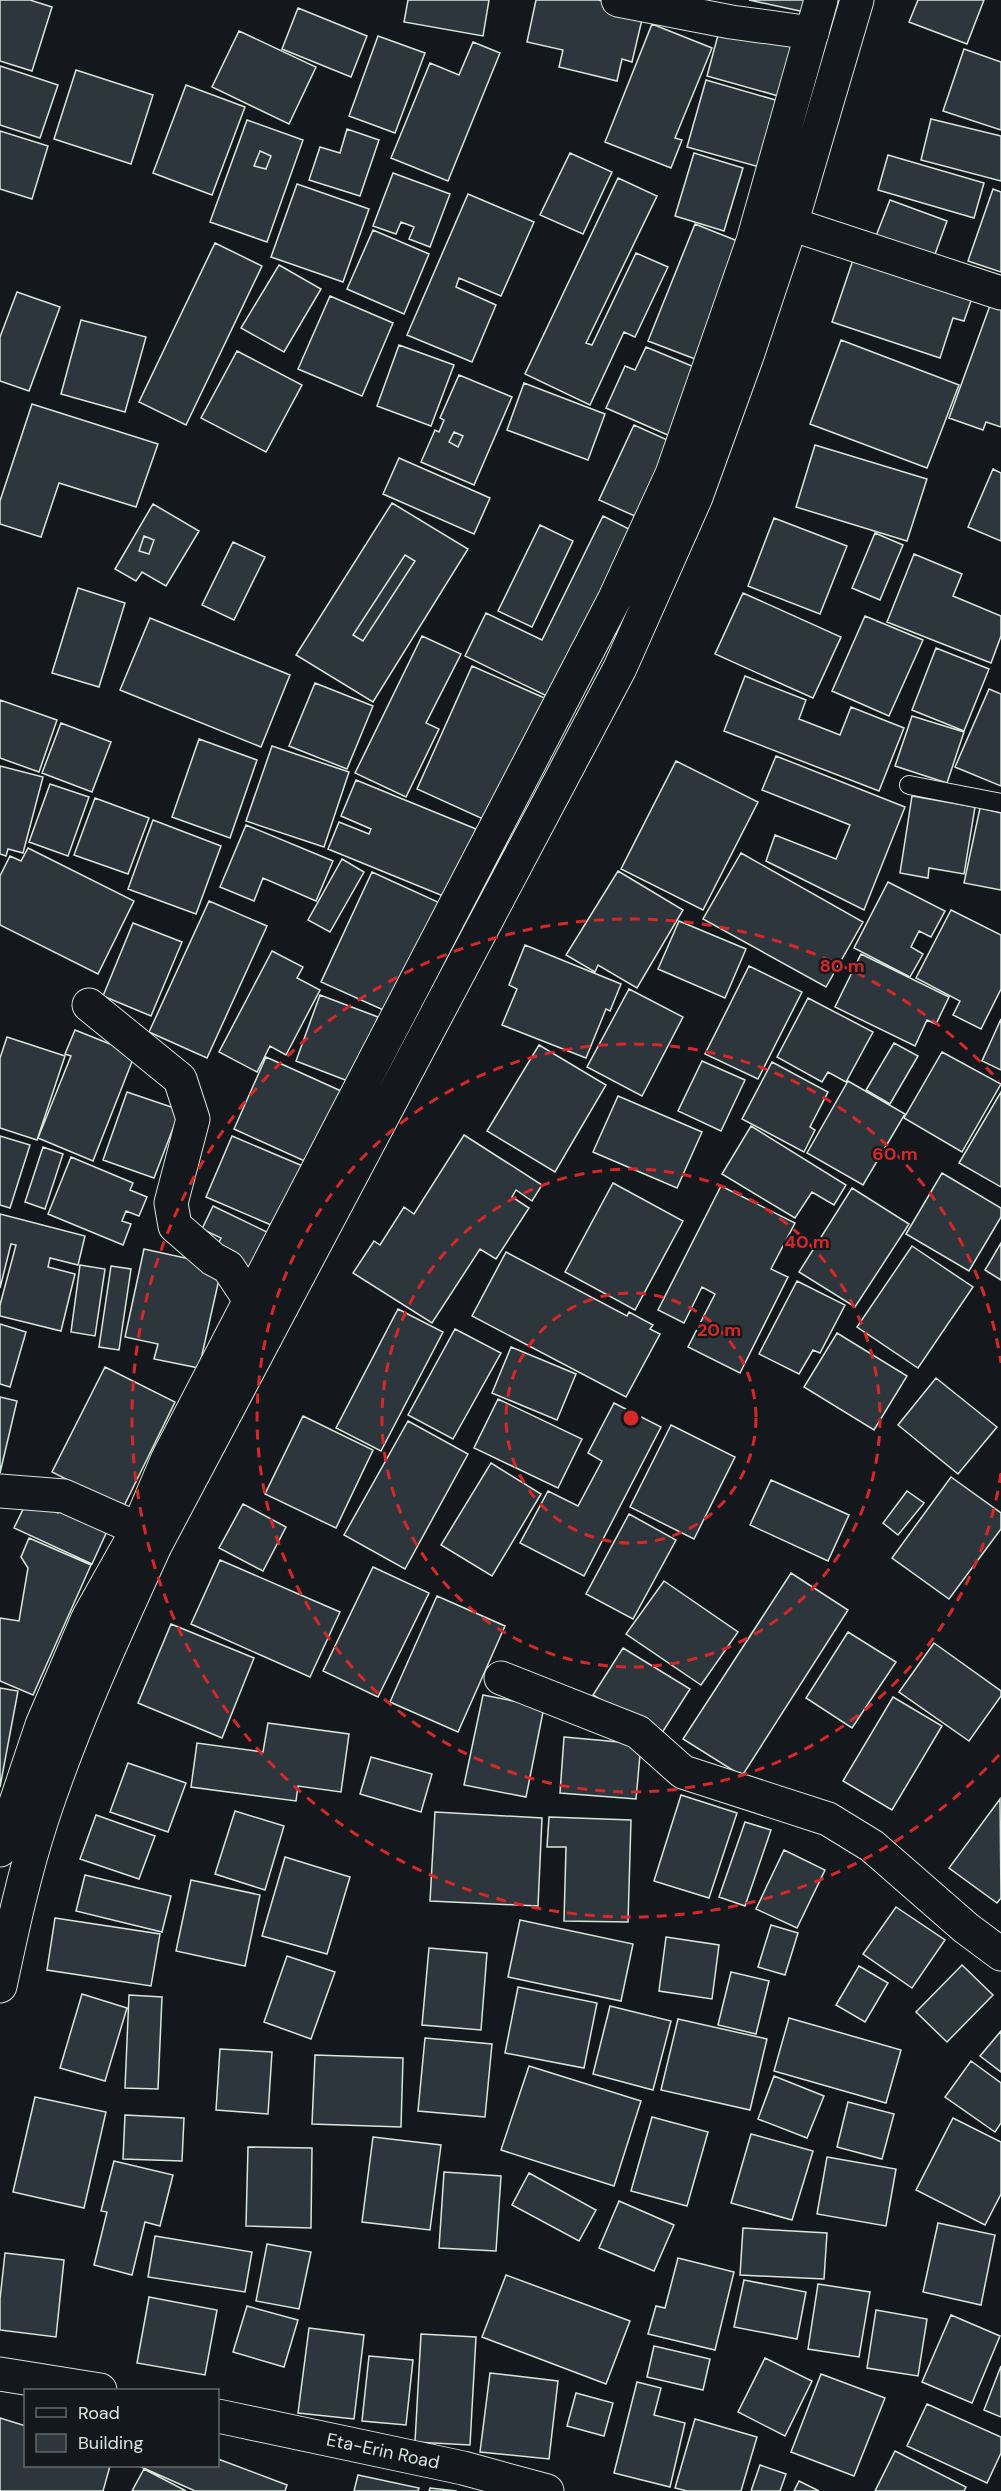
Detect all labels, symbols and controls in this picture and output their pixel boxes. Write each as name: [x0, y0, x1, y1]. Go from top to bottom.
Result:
text: 80 m: [819, 954, 865, 978]
text: 60 m: [872, 1142, 918, 1166]
text: 40 m: [784, 1230, 830, 1254]
text: 20 m: [697, 1318, 741, 1342]
centre of rings: [621, 1408, 641, 1428]
legend: [24, 2389, 219, 2467]
text: Road: [78, 2401, 120, 2425]
street label: Eta-Erin Road: [324, 2427, 442, 2475]
text: Building: [78, 2431, 143, 2455]

